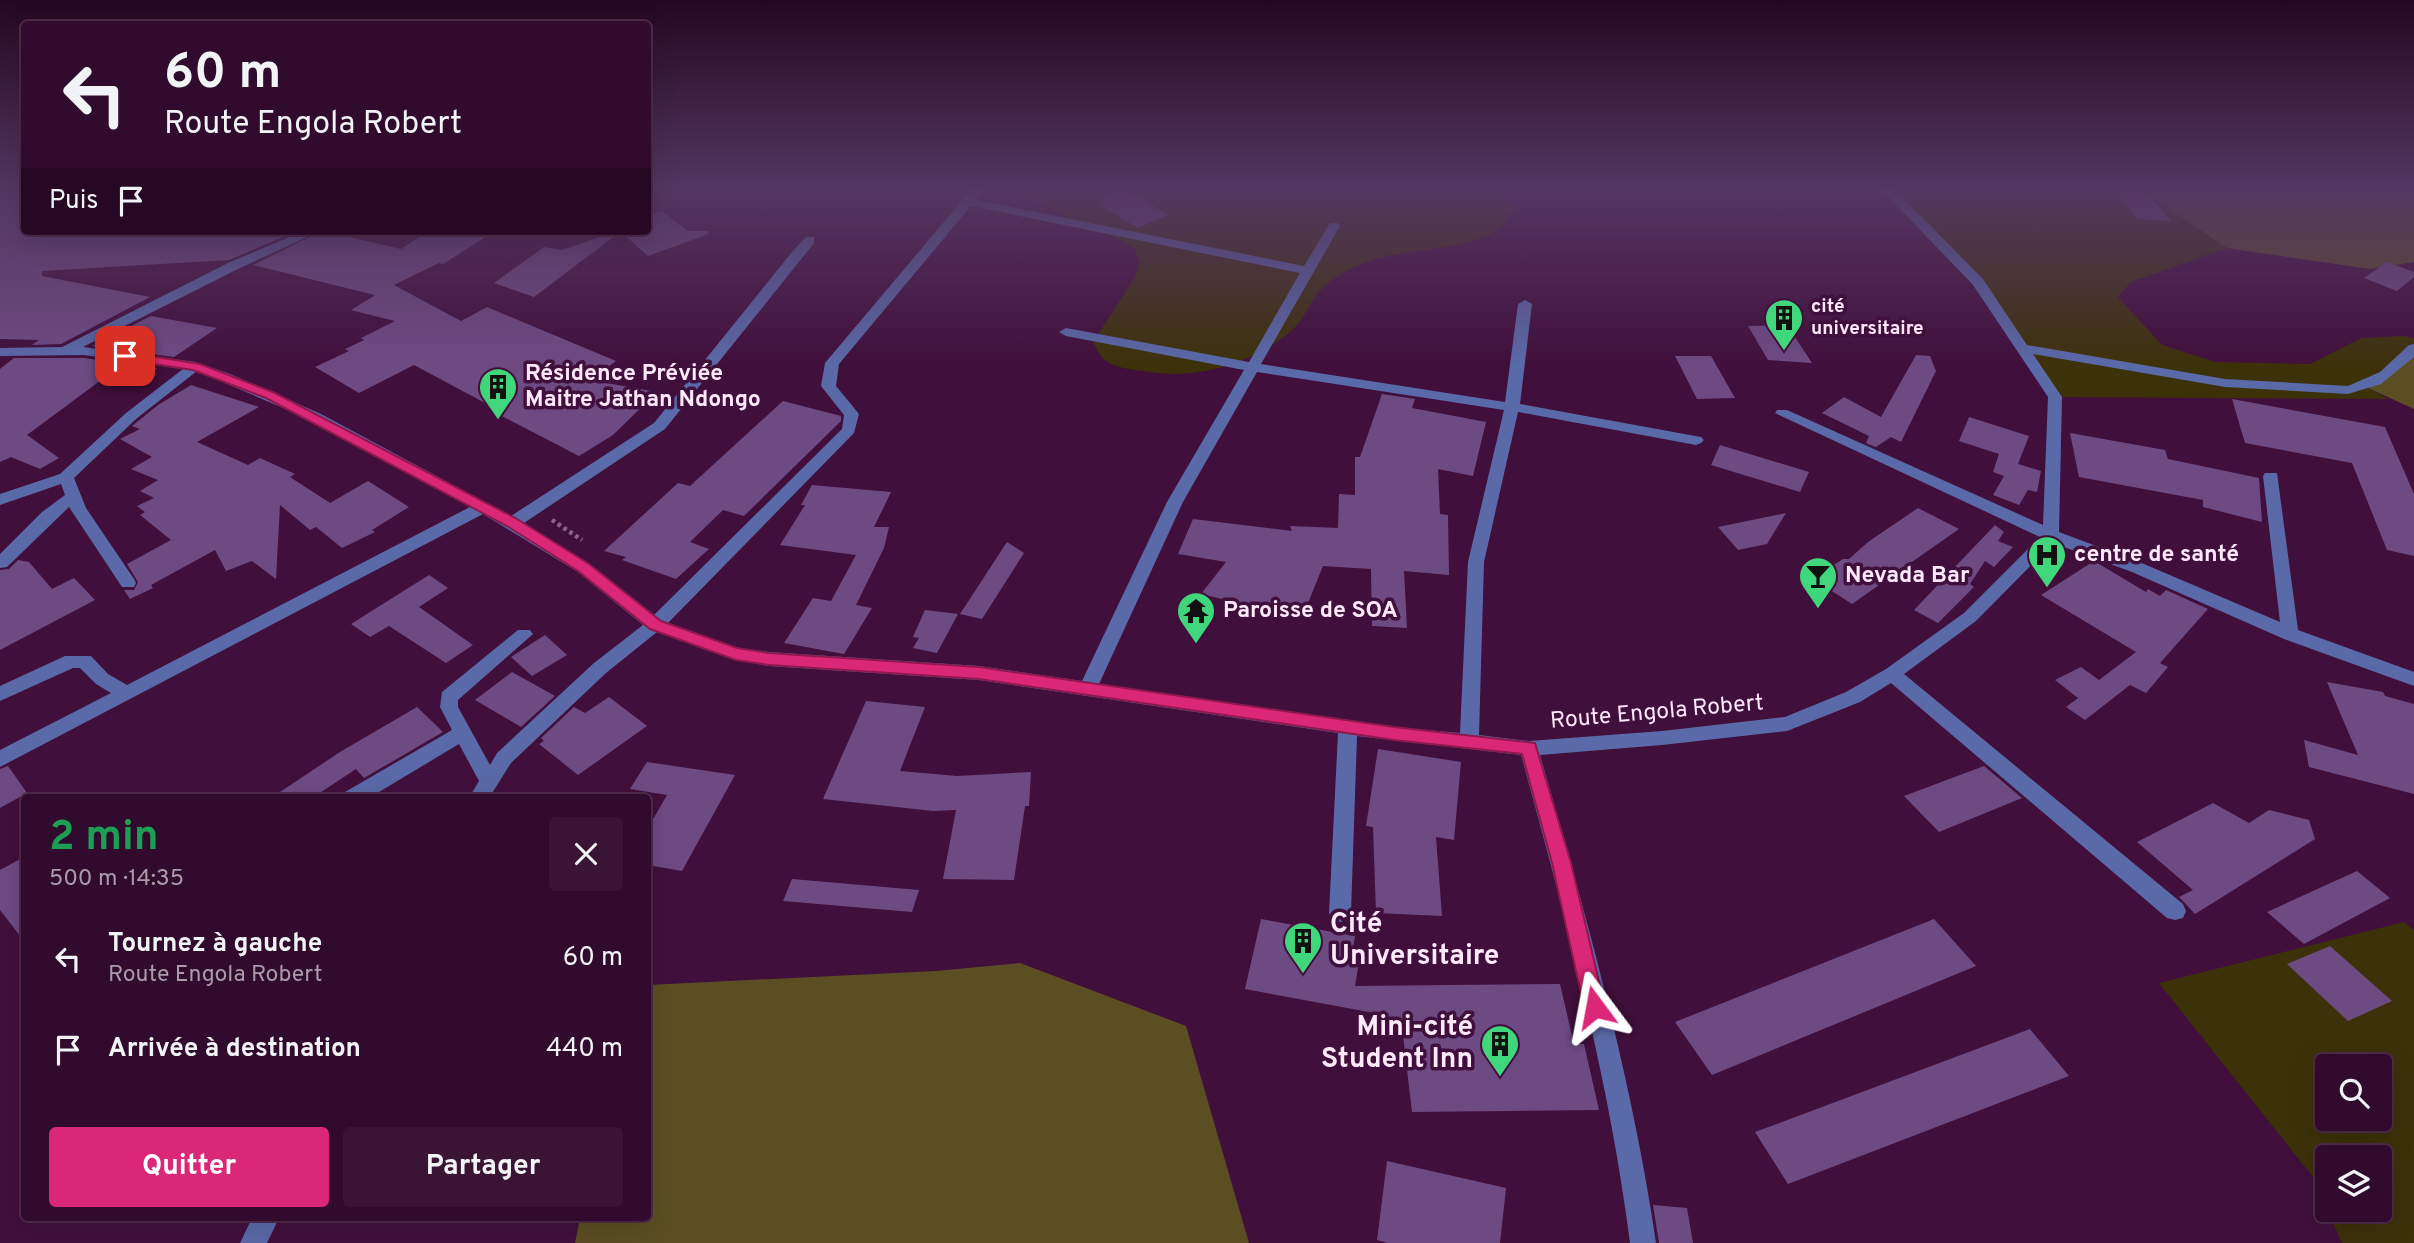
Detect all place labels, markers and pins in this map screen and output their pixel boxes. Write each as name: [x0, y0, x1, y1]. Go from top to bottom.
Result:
place label: cité universitaire: [1811, 295, 1924, 341]
building icon: cité universitaire: [1763, 297, 1805, 352]
pin: [95, 326, 155, 386]
place label: Résidence Préviée Maitre Jathan Ndongo: [525, 360, 761, 415]
building icon: Résidence Préviée Maitre Jathan Ndongo: [477, 366, 519, 421]
hospital icon: centre de santé: [2026, 534, 2068, 589]
place label: centre de santé: [2074, 541, 2239, 570]
bar icon: Nevada Bar: [1797, 555, 1839, 610]
place label: Nevada Bar: [1845, 562, 1970, 591]
temple icon: Paroisse de SOA: [1175, 590, 1217, 645]
place label: Paroisse de SOA: [1223, 597, 1398, 626]
place label: Cité Universitaire: [1330, 907, 1499, 975]
building icon: Cité Universitaire: [1282, 920, 1324, 975]
place label: Mini-cité Student Inn: [1321, 1010, 1473, 1078]
building icon: Mini-cité Student Inn: [1479, 1023, 1521, 1078]

